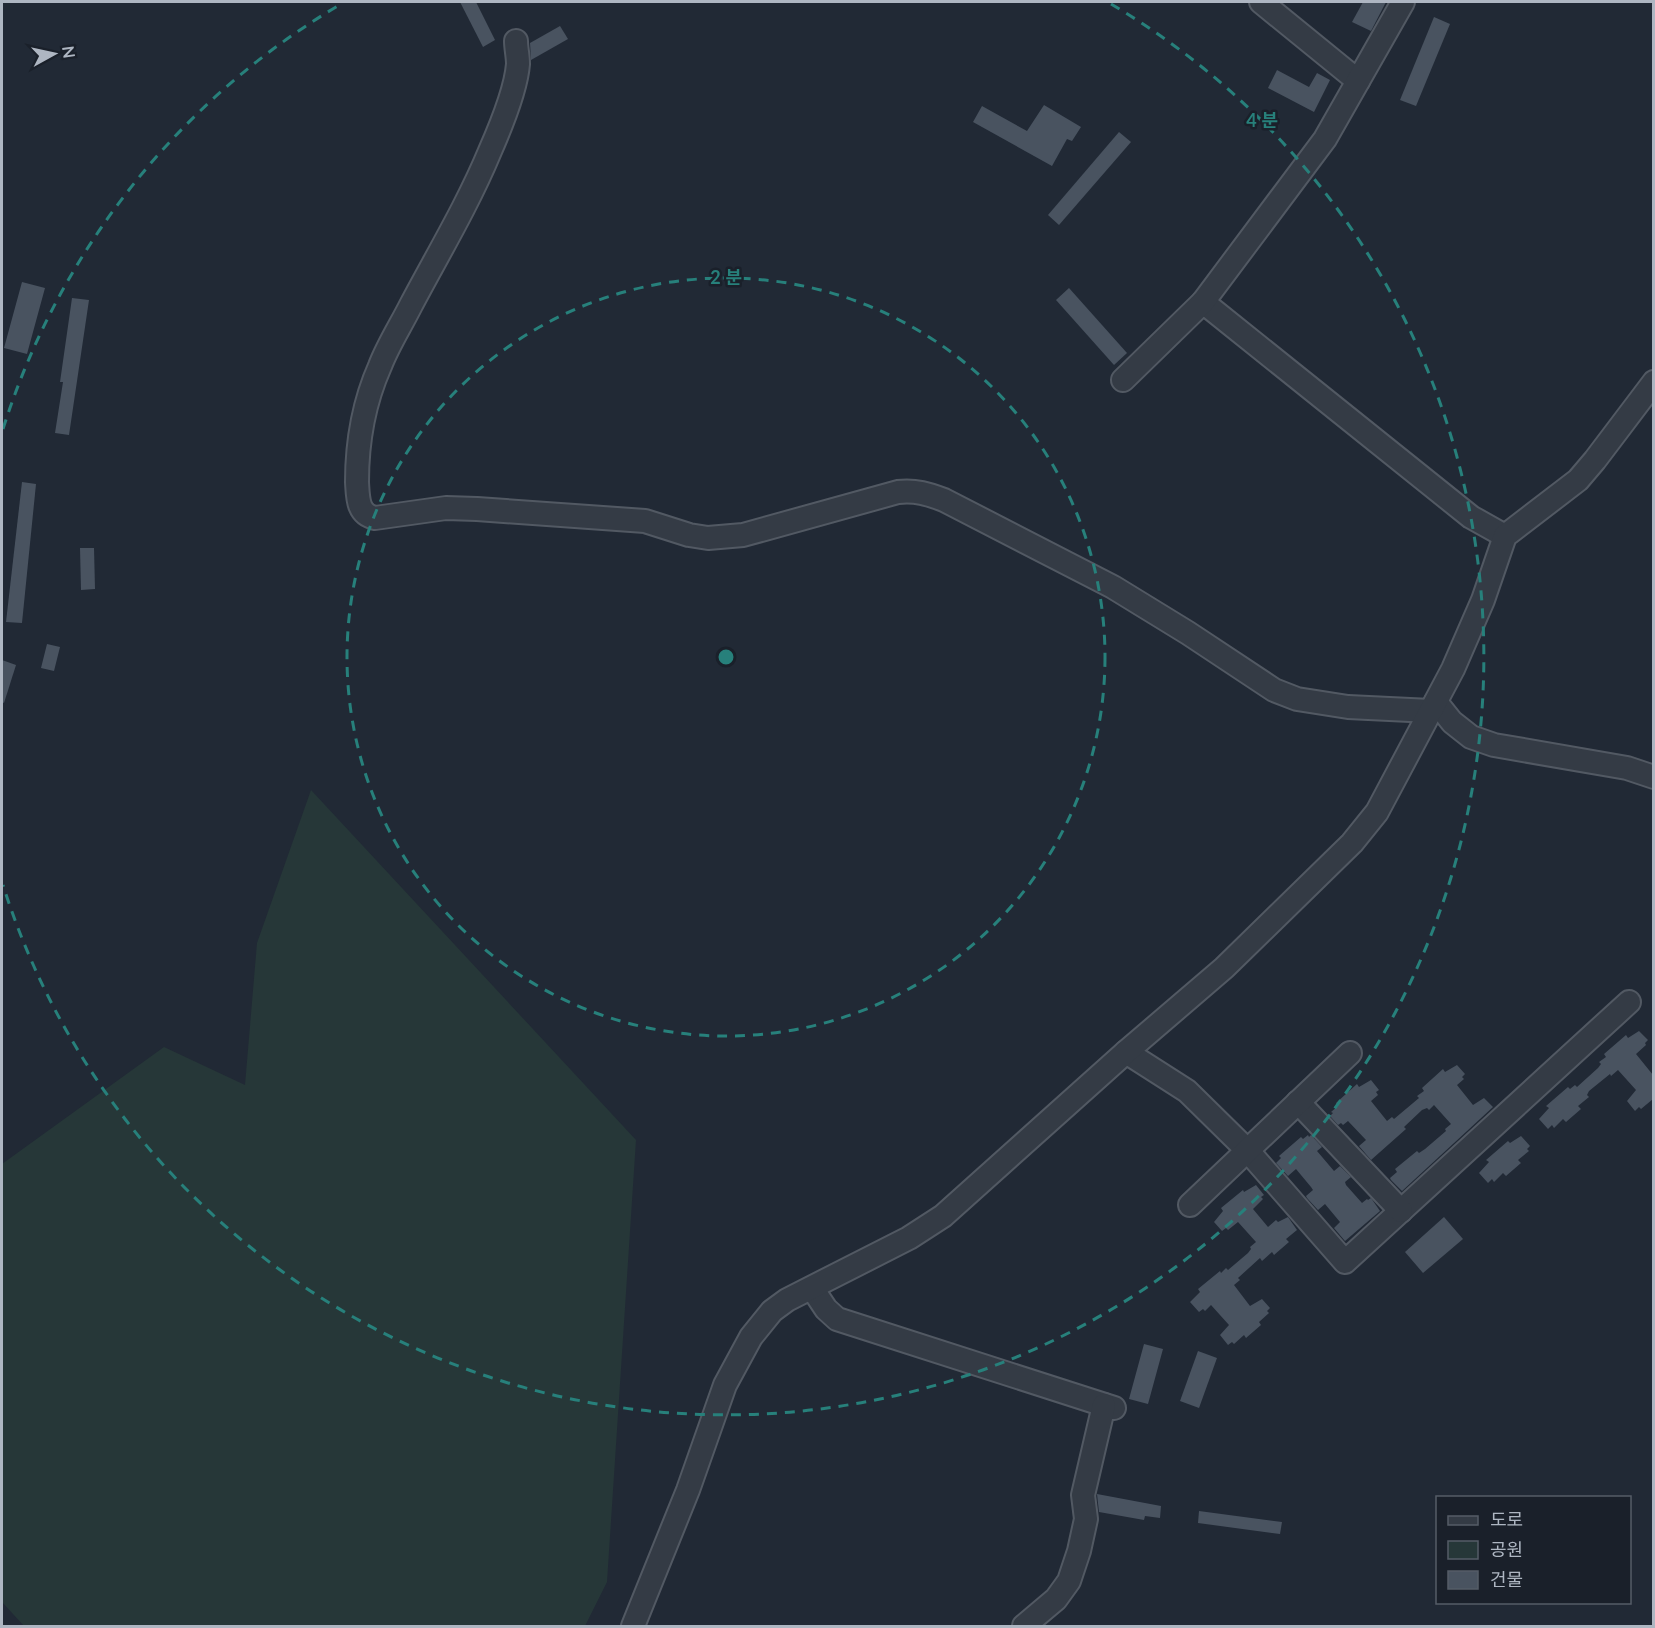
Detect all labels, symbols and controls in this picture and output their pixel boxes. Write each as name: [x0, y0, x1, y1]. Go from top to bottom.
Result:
north arrow: [24, 24, 84, 84]
text: N: [59, 44, 80, 59]
text: 4 분: [1246, 109, 1278, 131]
text: 2 분: [710, 266, 742, 288]
centre of rings: [716, 647, 736, 667]
legend: [1436, 1496, 1631, 1604]
text: 도로: [1490, 1508, 1523, 1530]
text: 공원: [1490, 1538, 1523, 1560]
text: 건물: [1490, 1568, 1523, 1590]

